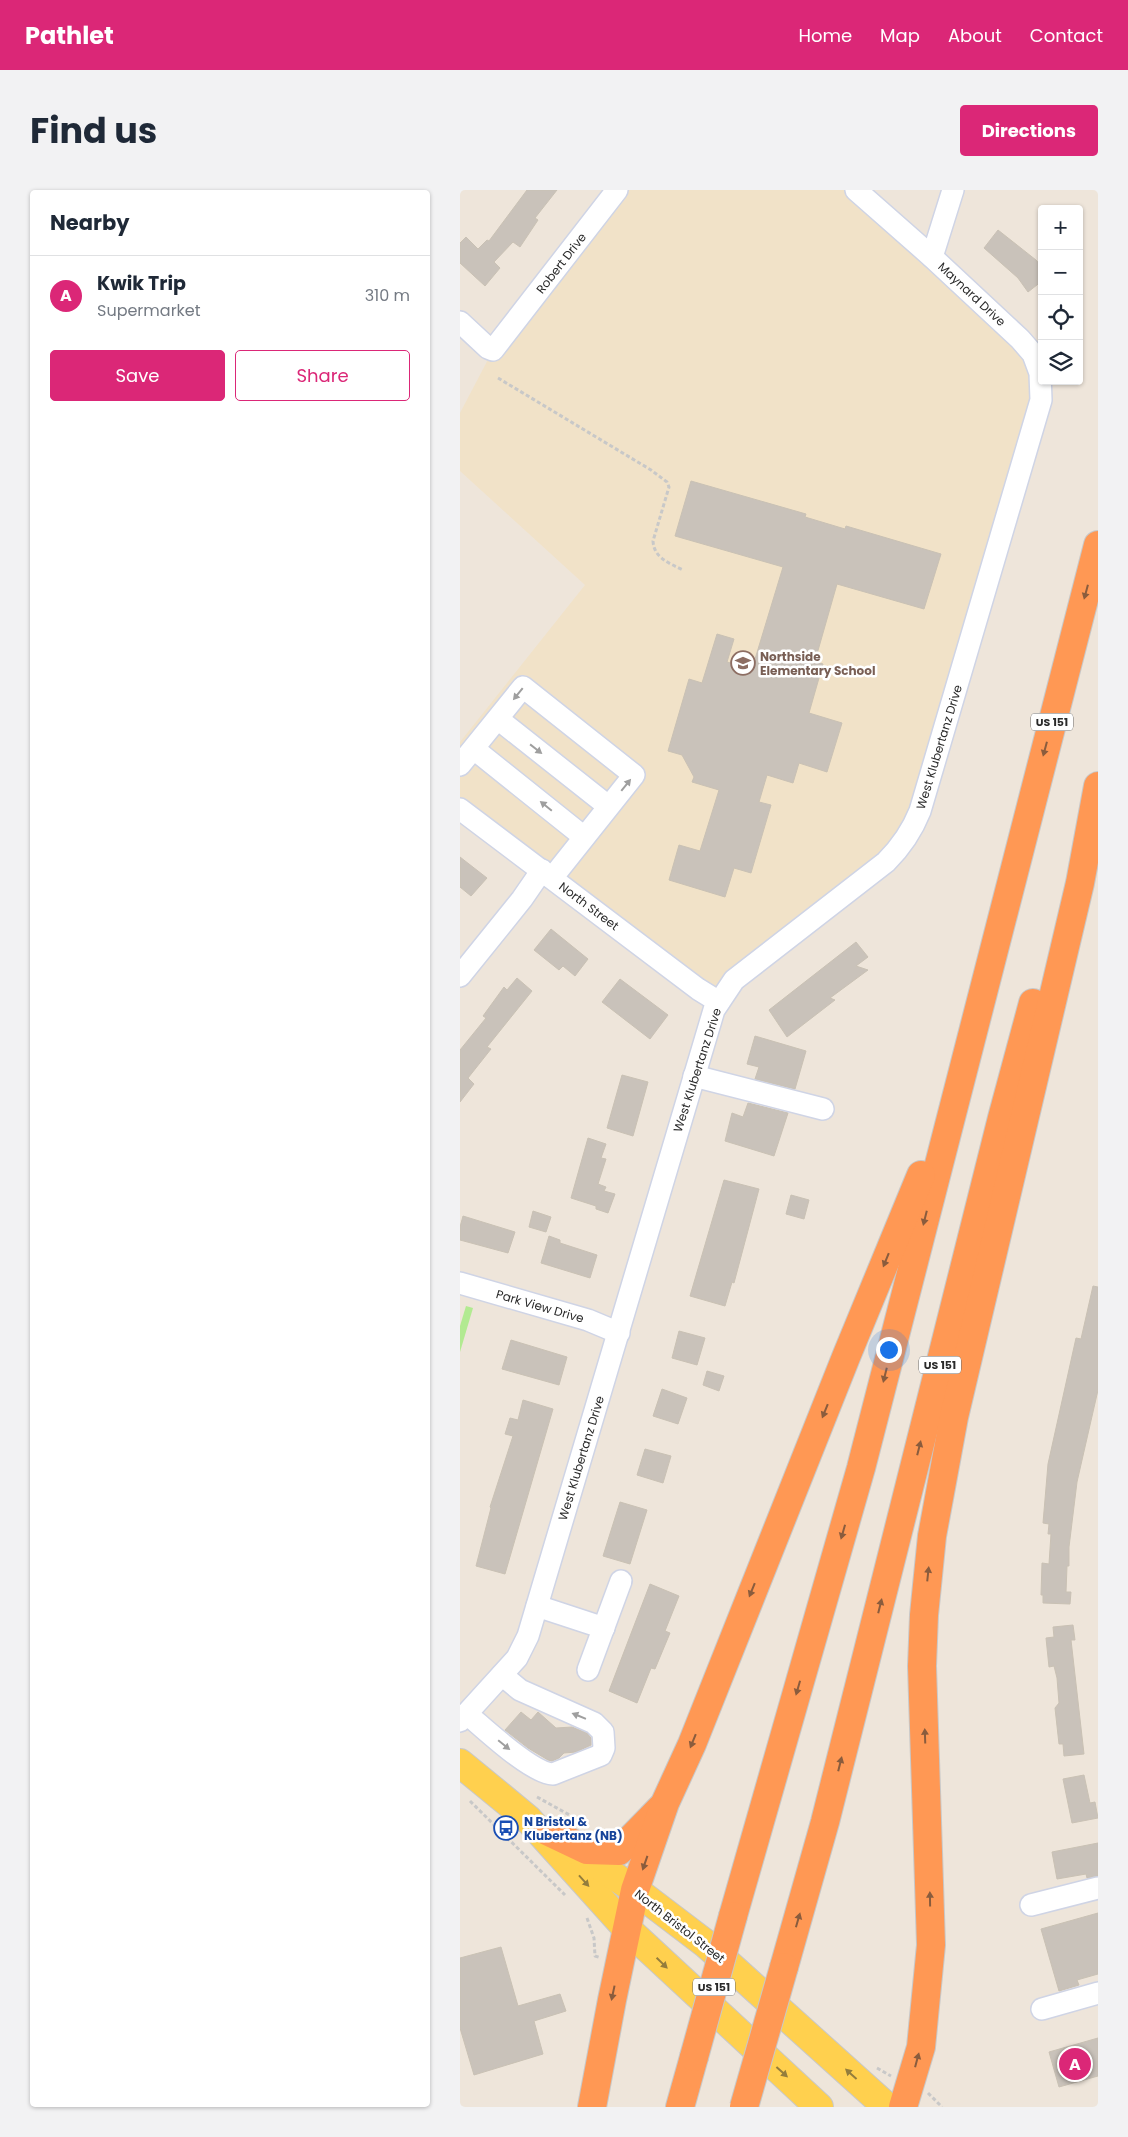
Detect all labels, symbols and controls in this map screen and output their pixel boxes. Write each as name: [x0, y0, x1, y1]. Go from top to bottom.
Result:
text: Pathlet: [25, 19, 114, 52]
text: Home: [798, 23, 852, 48]
text: Map: [880, 23, 920, 48]
text: About: [948, 23, 1002, 48]
text: Contact: [1030, 23, 1103, 48]
button: Directions: [960, 105, 1098, 156]
text: Find us: [30, 106, 157, 155]
map controls: [1038, 205, 1083, 385]
button: +: [1038, 205, 1083, 250]
text: Nearby: [50, 208, 130, 237]
street label: Robert Drive: [532, 229, 590, 297]
button: −: [1038, 250, 1083, 295]
street label: Maynard Drive: [934, 258, 1010, 330]
text: Kwik Trip: [97, 270, 186, 297]
text: A: [60, 284, 72, 307]
text: 310 m: [365, 284, 410, 307]
button: locate: [1038, 295, 1083, 340]
text: Supermarket: [97, 299, 201, 322]
button: layers: [1038, 340, 1083, 385]
button: Save: [50, 350, 225, 401]
button: Share: [235, 350, 410, 401]
one-way arrow: [1082, 584, 1090, 599]
place label: Northside Elementary School: [760, 648, 875, 679]
school or university icon: Northside Elementary School: [730, 650, 756, 676]
street label: West Klubertanz Drive: [912, 682, 966, 812]
one-way arrow: [513, 687, 524, 700]
road number: US 151: [1031, 714, 1073, 730]
one-way arrow: [1041, 742, 1049, 757]
one-way arrow: [529, 744, 542, 755]
one-way arrow: [620, 779, 631, 792]
one-way arrow: [540, 801, 553, 812]
street label: North Street: [556, 878, 622, 934]
street label: West Klubertanz Drive: [669, 1006, 725, 1134]
one-way arrow: [921, 1210, 929, 1225]
one-way arrow: [882, 1253, 890, 1268]
street label: Park View Drive: [494, 1285, 586, 1327]
your location: [876, 1337, 902, 1363]
road number: US 151: [919, 1356, 961, 1374]
one-way arrow: [881, 1367, 889, 1382]
street label: West Klubertanz Drive: [554, 1393, 608, 1523]
one-way arrow: [820, 1404, 828, 1418]
one-way arrow: [915, 1441, 923, 1456]
one-way arrow: [838, 1524, 846, 1539]
one-way arrow: [924, 1566, 932, 1582]
one-way arrow: [748, 1583, 756, 1597]
one-way arrow: [876, 1598, 884, 1613]
one-way arrow: [794, 1681, 802, 1696]
one-way arrow: [572, 1712, 586, 1720]
one-way arrow: [921, 1728, 929, 1744]
one-way arrow: [688, 1734, 696, 1748]
one-way arrow: [498, 1739, 511, 1750]
one-way arrow: [836, 1756, 844, 1771]
place label: N Bristol & Klubertanz (NB): [524, 1813, 623, 1844]
bus stop icon: N Bristol & Klubertanz (NB): [493, 1815, 519, 1841]
one-way arrow: [641, 1856, 648, 1871]
one-way arrow: [578, 1875, 590, 1887]
street label: North Bristol Street: [631, 1885, 729, 1967]
one-way arrow: [926, 1890, 934, 1906]
one-way arrow: [794, 1913, 802, 1928]
one-way arrow: [655, 1957, 667, 1969]
road number: US 151: [693, 1978, 735, 1995]
one-way arrow: [609, 1986, 617, 2001]
pin: A: [1059, 2045, 1091, 2083]
one-way arrow: [913, 2053, 921, 2068]
one-way arrow: [775, 2066, 787, 2078]
one-way arrow: [844, 2069, 857, 2080]

